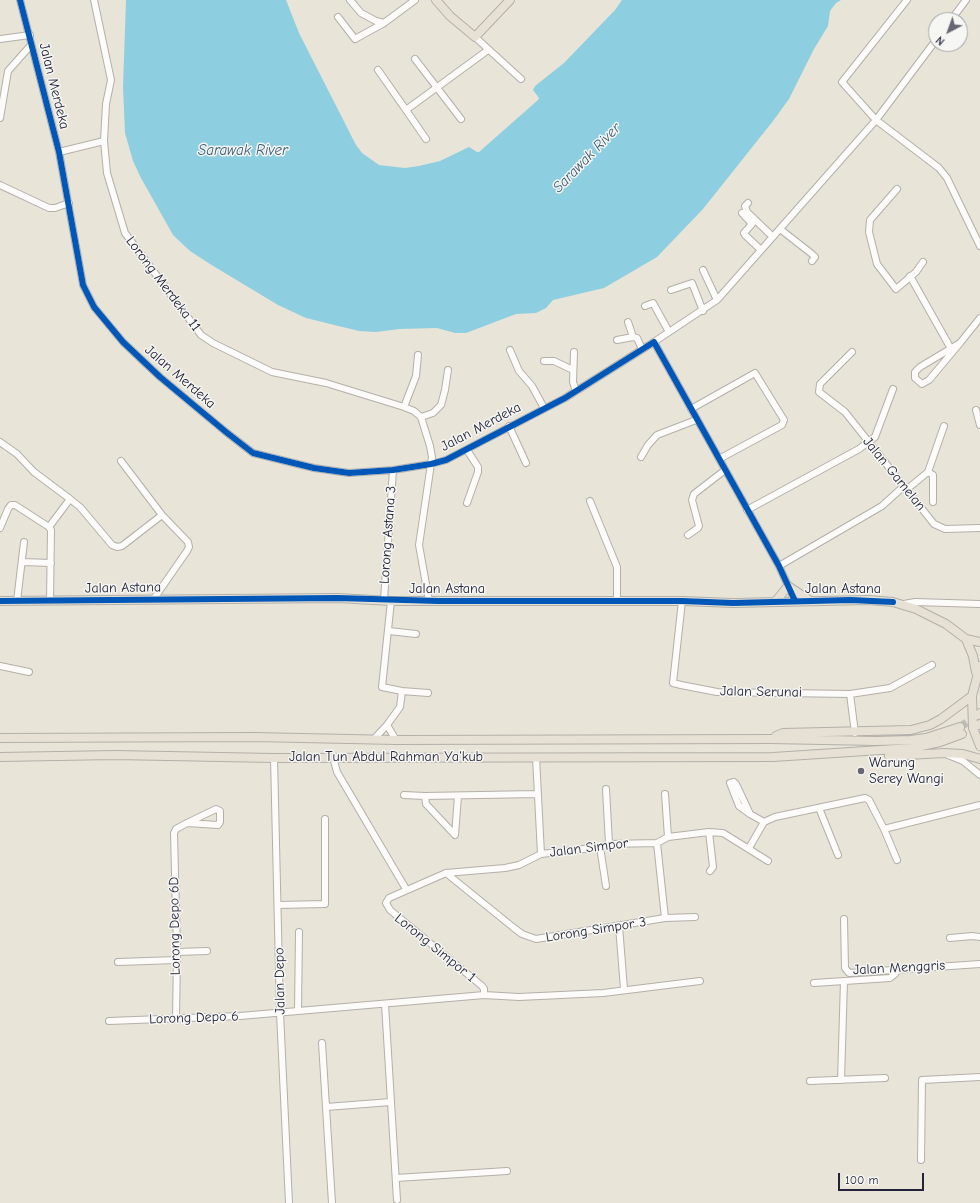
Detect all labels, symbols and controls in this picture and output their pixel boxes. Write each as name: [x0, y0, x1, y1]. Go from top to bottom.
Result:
north arrow: [928, 12, 968, 52]
text: N: [933, 33, 947, 48]
street label: Jalan Merdeka: [35, 41, 73, 131]
water label: Sarawak River: [549, 119, 625, 197]
water label: Sarawak River: [198, 142, 288, 160]
street label: Lorong Merdeka 11: [122, 233, 204, 335]
street label: Jalan Merdeka: [141, 342, 219, 412]
street label: Jalan Merdeka: [438, 399, 524, 455]
street label: Jalan Gamelan: [859, 434, 929, 514]
street label: Lorong Astana 3: [376, 485, 400, 585]
street label: Jalan Astana: [85, 579, 161, 597]
street label: Jalan Astana: [409, 581, 485, 597]
street label: Jalan Astana: [805, 581, 881, 597]
street label: Jalan Serunai: [720, 683, 802, 701]
street label: Jalan Tun Abdul Rahman Ya'kub: [289, 749, 483, 765]
place label: Warung Serey Wangi: [869, 755, 944, 788]
marker: Warung Serey Wangi: [856, 766, 866, 776]
street label: Jalan Simpor: [549, 835, 629, 861]
street label: Lorong Depo 6D: [166, 877, 184, 975]
street label: Lorong Simpor 1: [391, 910, 479, 986]
street label: Lorong Simpor 3: [545, 914, 647, 946]
street label: Jalan Depo: [271, 947, 289, 1015]
street label: Jalan Menggris: [853, 957, 945, 979]
street label: Lorong Depo 6: [149, 1008, 239, 1028]
scale bar: [840, 1165, 926, 1191]
text: 100 m: [845, 1173, 878, 1187]

